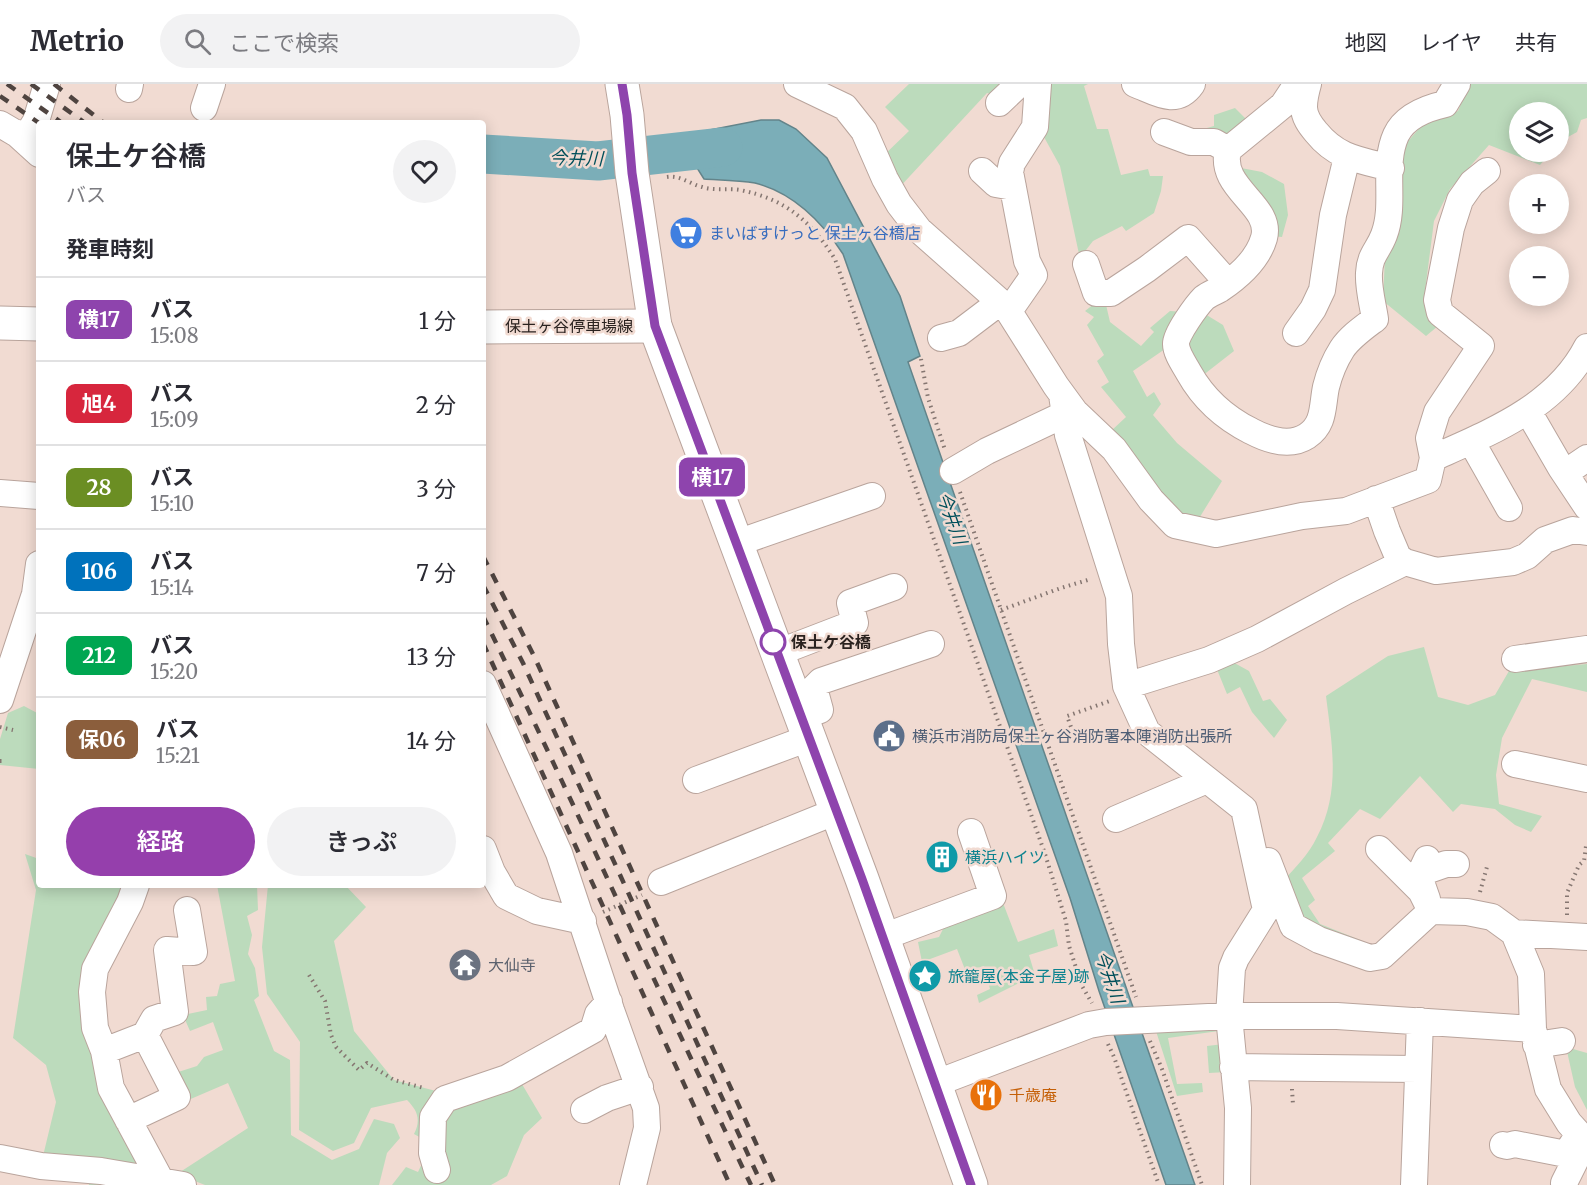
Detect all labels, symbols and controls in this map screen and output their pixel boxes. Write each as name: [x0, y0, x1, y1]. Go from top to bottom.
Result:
search box: [160, 14, 580, 68]
text: Metrio: [30, 23, 124, 59]
icon: search: [181, 25, 214, 58]
text: ここで検索: [229, 29, 339, 57]
text: 地図: [1345, 29, 1387, 56]
text: レイヤ: [1420, 29, 1482, 56]
text: 共有: [1515, 29, 1557, 56]
map controls: [1509, 102, 1569, 306]
button: layers: [1509, 102, 1569, 162]
text: 保土ケ谷橋: [66, 138, 206, 174]
button: heart: [393, 140, 456, 203]
water label: 今井川: [549, 146, 605, 170]
button: +: [1509, 174, 1569, 234]
text: バス: [66, 182, 106, 207]
supermarket icon: まいばすけっと 保土ヶ谷橋店: [668, 215, 704, 251]
place label: まいばすけっと 保土ヶ谷橋店: [709, 223, 921, 243]
text: 発車時刻: [66, 235, 154, 263]
button: −: [1509, 246, 1569, 306]
text: バス: [150, 295, 194, 323]
text: 横17: [78, 306, 120, 333]
text: 1 分: [419, 307, 456, 335]
street label: 保土ヶ谷停車場線: [505, 316, 633, 336]
text: 15:08: [150, 323, 199, 348]
text: バス: [150, 379, 194, 407]
text: 旭4: [82, 390, 116, 417]
text: 2 分: [416, 391, 456, 419]
text: 15:09: [150, 407, 199, 432]
line badge: 横17: [678, 458, 746, 496]
text: バス: [150, 463, 194, 491]
text: 横17: [691, 464, 733, 491]
text: 28: [86, 474, 112, 501]
text: 3 分: [416, 475, 456, 503]
water label: 今井川: [932, 489, 973, 549]
text: 15:10: [150, 491, 194, 516]
text: バス: [150, 547, 194, 575]
text: 106: [81, 558, 117, 585]
text: 7 分: [416, 559, 456, 587]
text: 15:14: [150, 575, 193, 600]
marker: 保土ケ谷橋: [760, 629, 786, 655]
text: バス: [150, 631, 194, 659]
place label: 保土ケ谷橋: [791, 632, 871, 652]
text: 212: [82, 642, 116, 669]
text: 13 分: [407, 643, 456, 671]
text: 15:20: [150, 659, 198, 684]
text: バス: [156, 715, 200, 743]
public building icon: 横浜市消防局保土ヶ谷消防署本陣消防出張所: [871, 718, 907, 754]
text: 保06: [78, 726, 126, 753]
place label: 横浜市消防局保土ヶ谷消防署本陣消防出張所: [912, 726, 1232, 746]
text: 14 分: [407, 727, 456, 755]
text: 15:21: [156, 743, 200, 768]
button: 経路: [66, 807, 255, 876]
button: きっぷ: [267, 807, 456, 876]
building icon: 横浜ハイツ: [924, 839, 960, 875]
place label: 横浜ハイツ: [965, 847, 1045, 867]
temple icon: 大仙寺: [447, 947, 483, 983]
water label: 今井川: [1090, 948, 1130, 1008]
place label: 大仙寺: [488, 955, 536, 975]
place icon: 旅籠屋(本金子屋)跡: [907, 958, 943, 994]
place label: 旅籠屋(本金子屋)跡: [948, 966, 1090, 986]
restaurant icon: 千歳庵: [968, 1077, 1004, 1113]
place label: 千歳庵: [1009, 1085, 1057, 1105]

